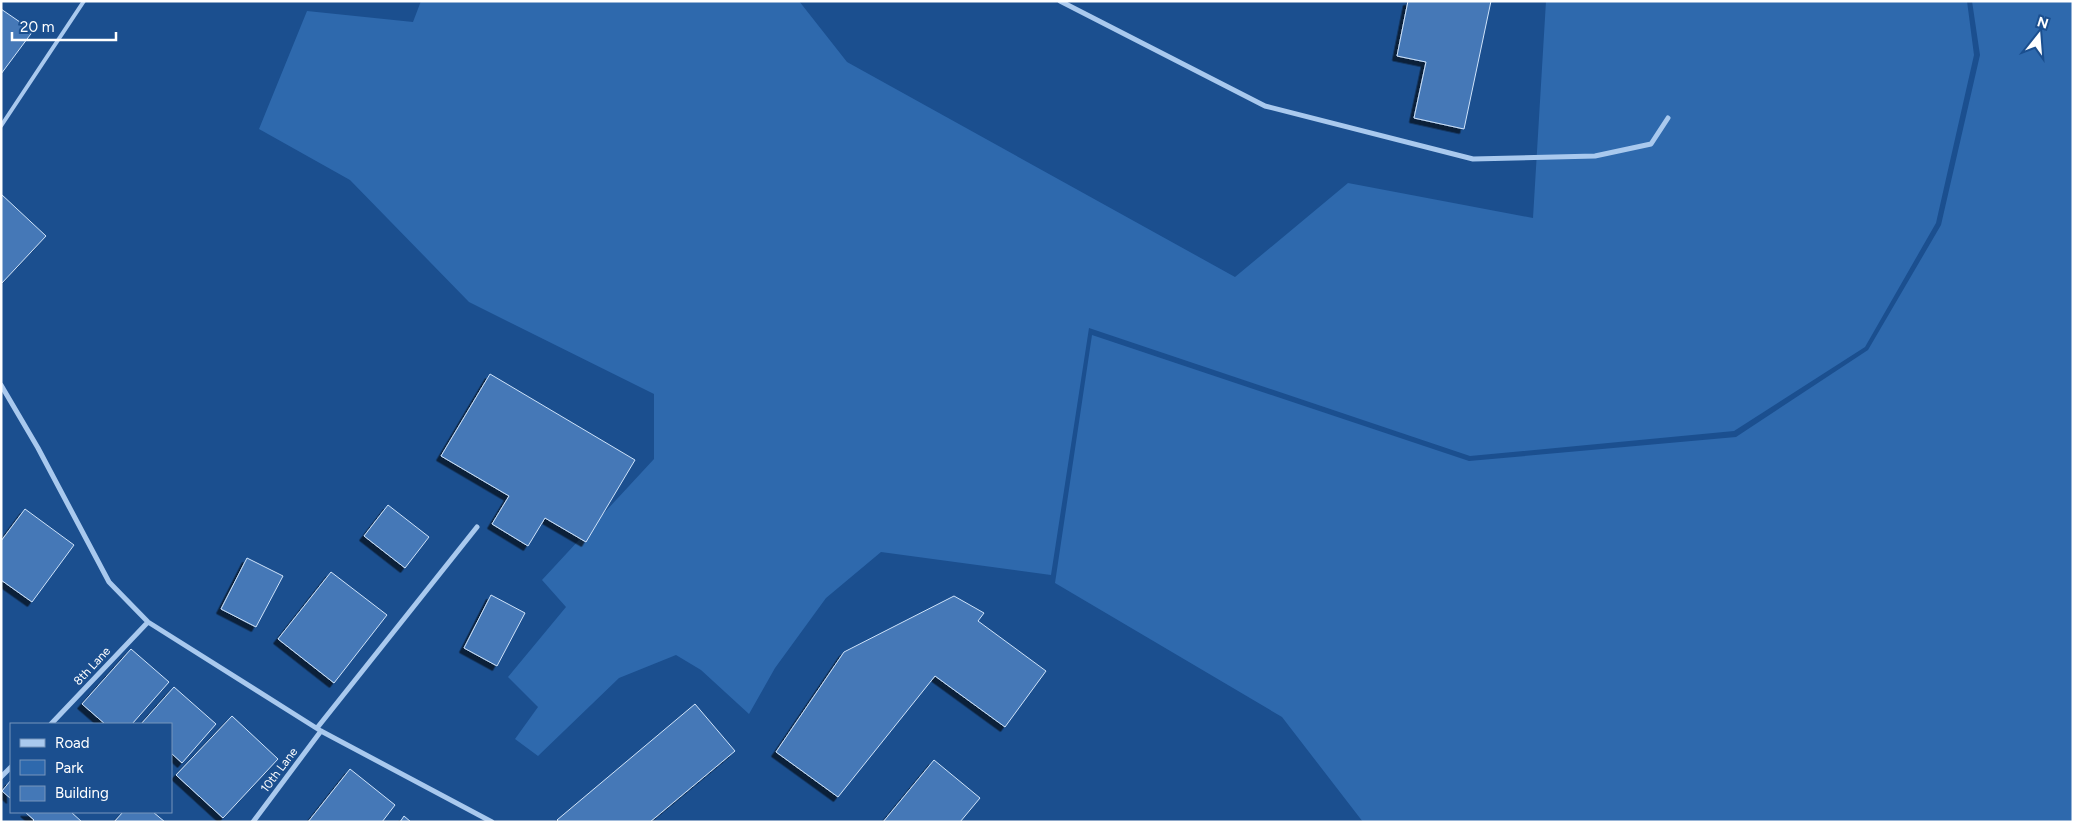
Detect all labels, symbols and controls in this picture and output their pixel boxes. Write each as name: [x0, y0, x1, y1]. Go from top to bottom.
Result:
scale bar: [12, 10, 116, 42]
north arrow: [2014, 10, 2064, 60]
text: N: [2035, 13, 2050, 33]
text: 20 m: [20, 18, 54, 36]
street label: 8th Lane: [71, 644, 114, 688]
legend: [10, 723, 172, 813]
text: Road: [55, 734, 90, 752]
street label: 10th Lane: [258, 744, 301, 795]
text: Park: [55, 759, 84, 777]
text: Building: [55, 784, 109, 802]

